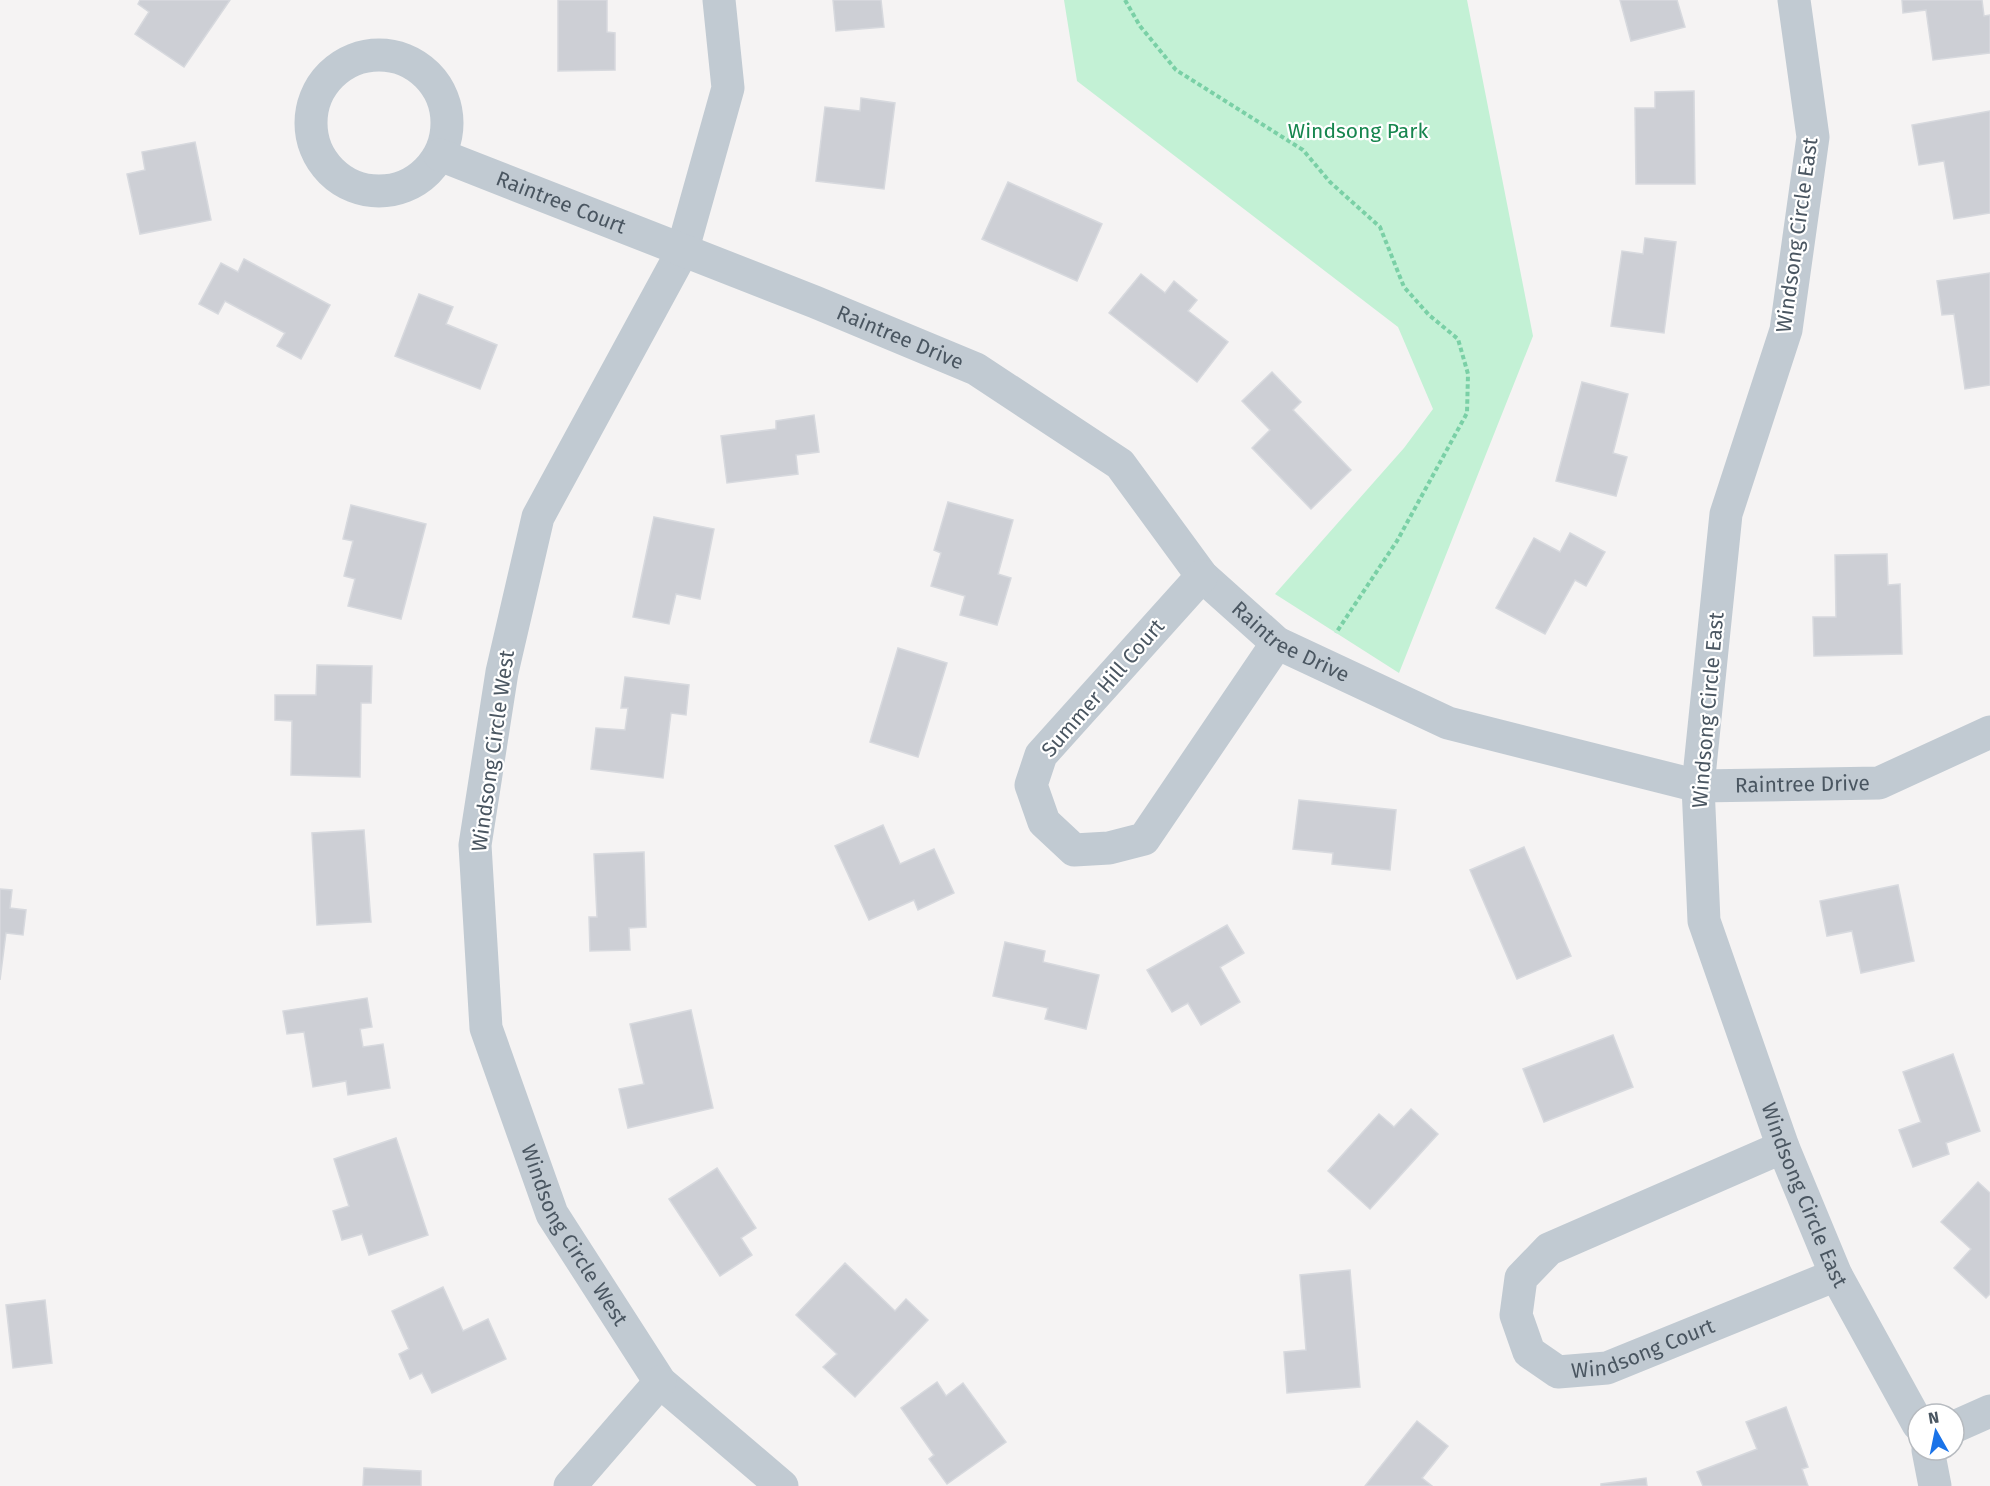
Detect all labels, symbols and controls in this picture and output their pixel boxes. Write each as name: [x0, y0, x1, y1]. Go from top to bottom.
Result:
park label: Windsong Park: [1288, 118, 1428, 144]
street label: Windsong Circle East: [1770, 135, 1824, 334]
street label: Raintree Court: [492, 165, 630, 240]
street label: Raintree Drive: [833, 299, 967, 375]
street label: Raintree Drive: [1226, 596, 1354, 688]
street label: Windsong Circle East: [1686, 610, 1730, 809]
street label: Summer Hill Court: [1036, 613, 1170, 762]
street label: Windsong Circle West: [466, 648, 520, 853]
street label: Raintree Drive: [1735, 770, 1870, 798]
street label: Windsong Circle East: [1755, 1099, 1853, 1292]
street label: Windsong Circle West: [515, 1141, 634, 1331]
street label: Windsong Court: [1570, 1313, 1719, 1384]
north arrow: [1906, 1402, 1966, 1462]
text: N: [1927, 1407, 1940, 1428]

